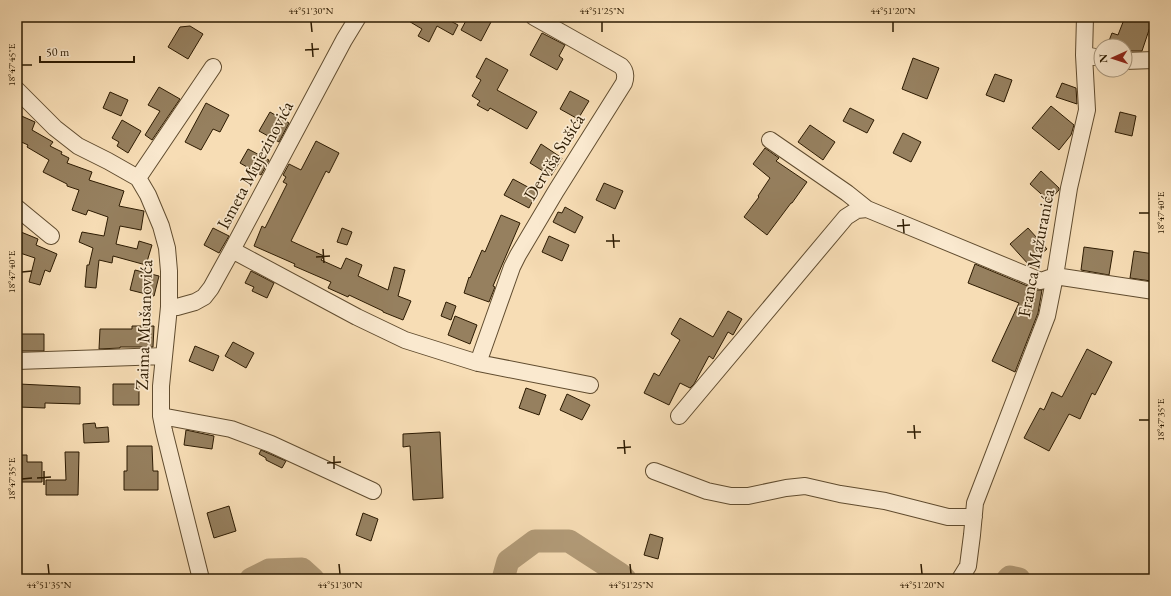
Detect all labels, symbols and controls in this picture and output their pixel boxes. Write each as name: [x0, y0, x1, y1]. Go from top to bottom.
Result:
text: 44°51'30"N: [289, 4, 334, 17]
text: 44°51'25"N: [580, 4, 625, 17]
text: 44°51'20"N: [871, 4, 916, 17]
scale bar: [40, 38, 134, 64]
north arrow: [1093, 38, 1133, 78]
text: 18°47'45"E: [5, 43, 18, 86]
text: 50 m: [46, 44, 70, 60]
text: N: [1096, 54, 1110, 63]
street label: Ismeta Mujezinovića: [211, 96, 298, 233]
street label: Derviša Sušića: [518, 108, 590, 204]
street label: Franca Mažuranića: [1012, 186, 1059, 319]
text: 18°47'40"E: [1154, 191, 1167, 234]
text: 18°47'40"E: [5, 250, 18, 293]
street label: Zaima Mušanovića: [130, 259, 157, 391]
text: 18°47'35"E: [1154, 398, 1167, 441]
text: 18°47'35"E: [5, 457, 18, 500]
text: 44°51'35"N: [27, 578, 72, 591]
text: 44°51'30"N: [318, 578, 363, 591]
text: 44°51'25"N: [609, 578, 654, 591]
text: 44°51'20"N: [900, 578, 945, 591]

